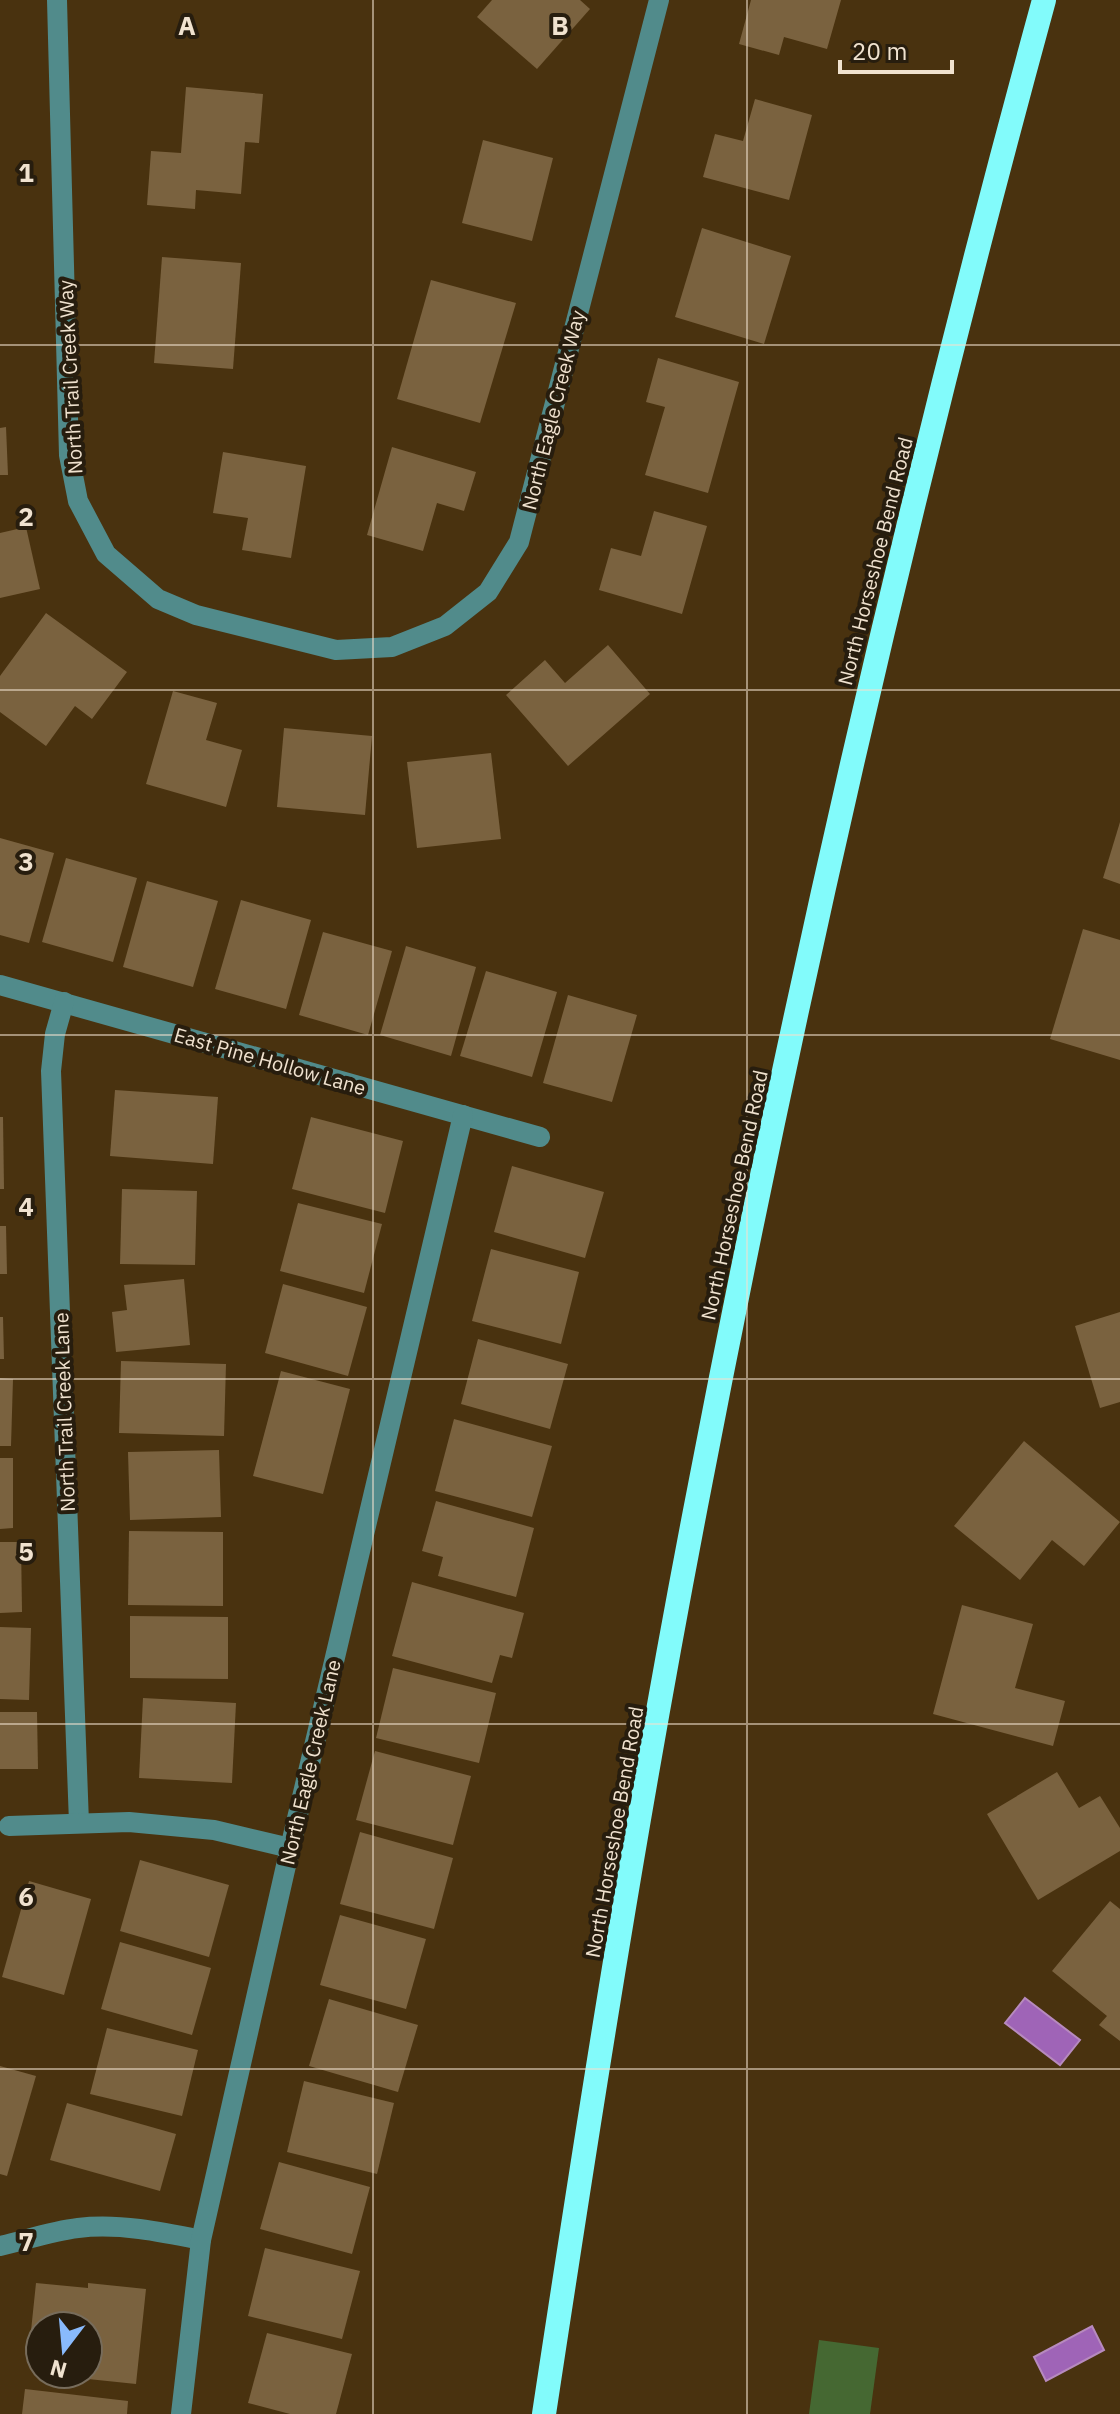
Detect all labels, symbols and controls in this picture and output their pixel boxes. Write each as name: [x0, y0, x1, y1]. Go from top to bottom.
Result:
text: A: [178, 8, 196, 42]
text: B: [551, 8, 569, 42]
scale bar: [840, 24, 952, 74]
text: 20 m: [852, 35, 907, 67]
text: 1: [18, 155, 34, 189]
street label: North Trail Creek Way: [51, 279, 89, 475]
street label: North Eagle Creek Way: [515, 307, 591, 513]
street label: North Horseshoe Bend Road: [831, 434, 919, 688]
text: 2: [18, 499, 34, 533]
text: 3: [18, 844, 34, 878]
street label: East Pine Hollow Lane: [171, 1021, 369, 1101]
street label: North Horseshoe Bend Road: [694, 1067, 774, 1323]
text: 4: [18, 1189, 34, 1223]
street label: North Trail Creek Lane: [47, 1312, 81, 1512]
text: 5: [18, 1534, 34, 1568]
street label: North Eagle Creek Lane: [273, 1657, 347, 1867]
street label: North Horseshoe Bend Road: [579, 1704, 649, 1960]
text: 6: [18, 1879, 34, 1913]
text: 7: [18, 2224, 34, 2258]
north arrow: [24, 2310, 104, 2390]
text: N: [47, 2354, 70, 2386]

